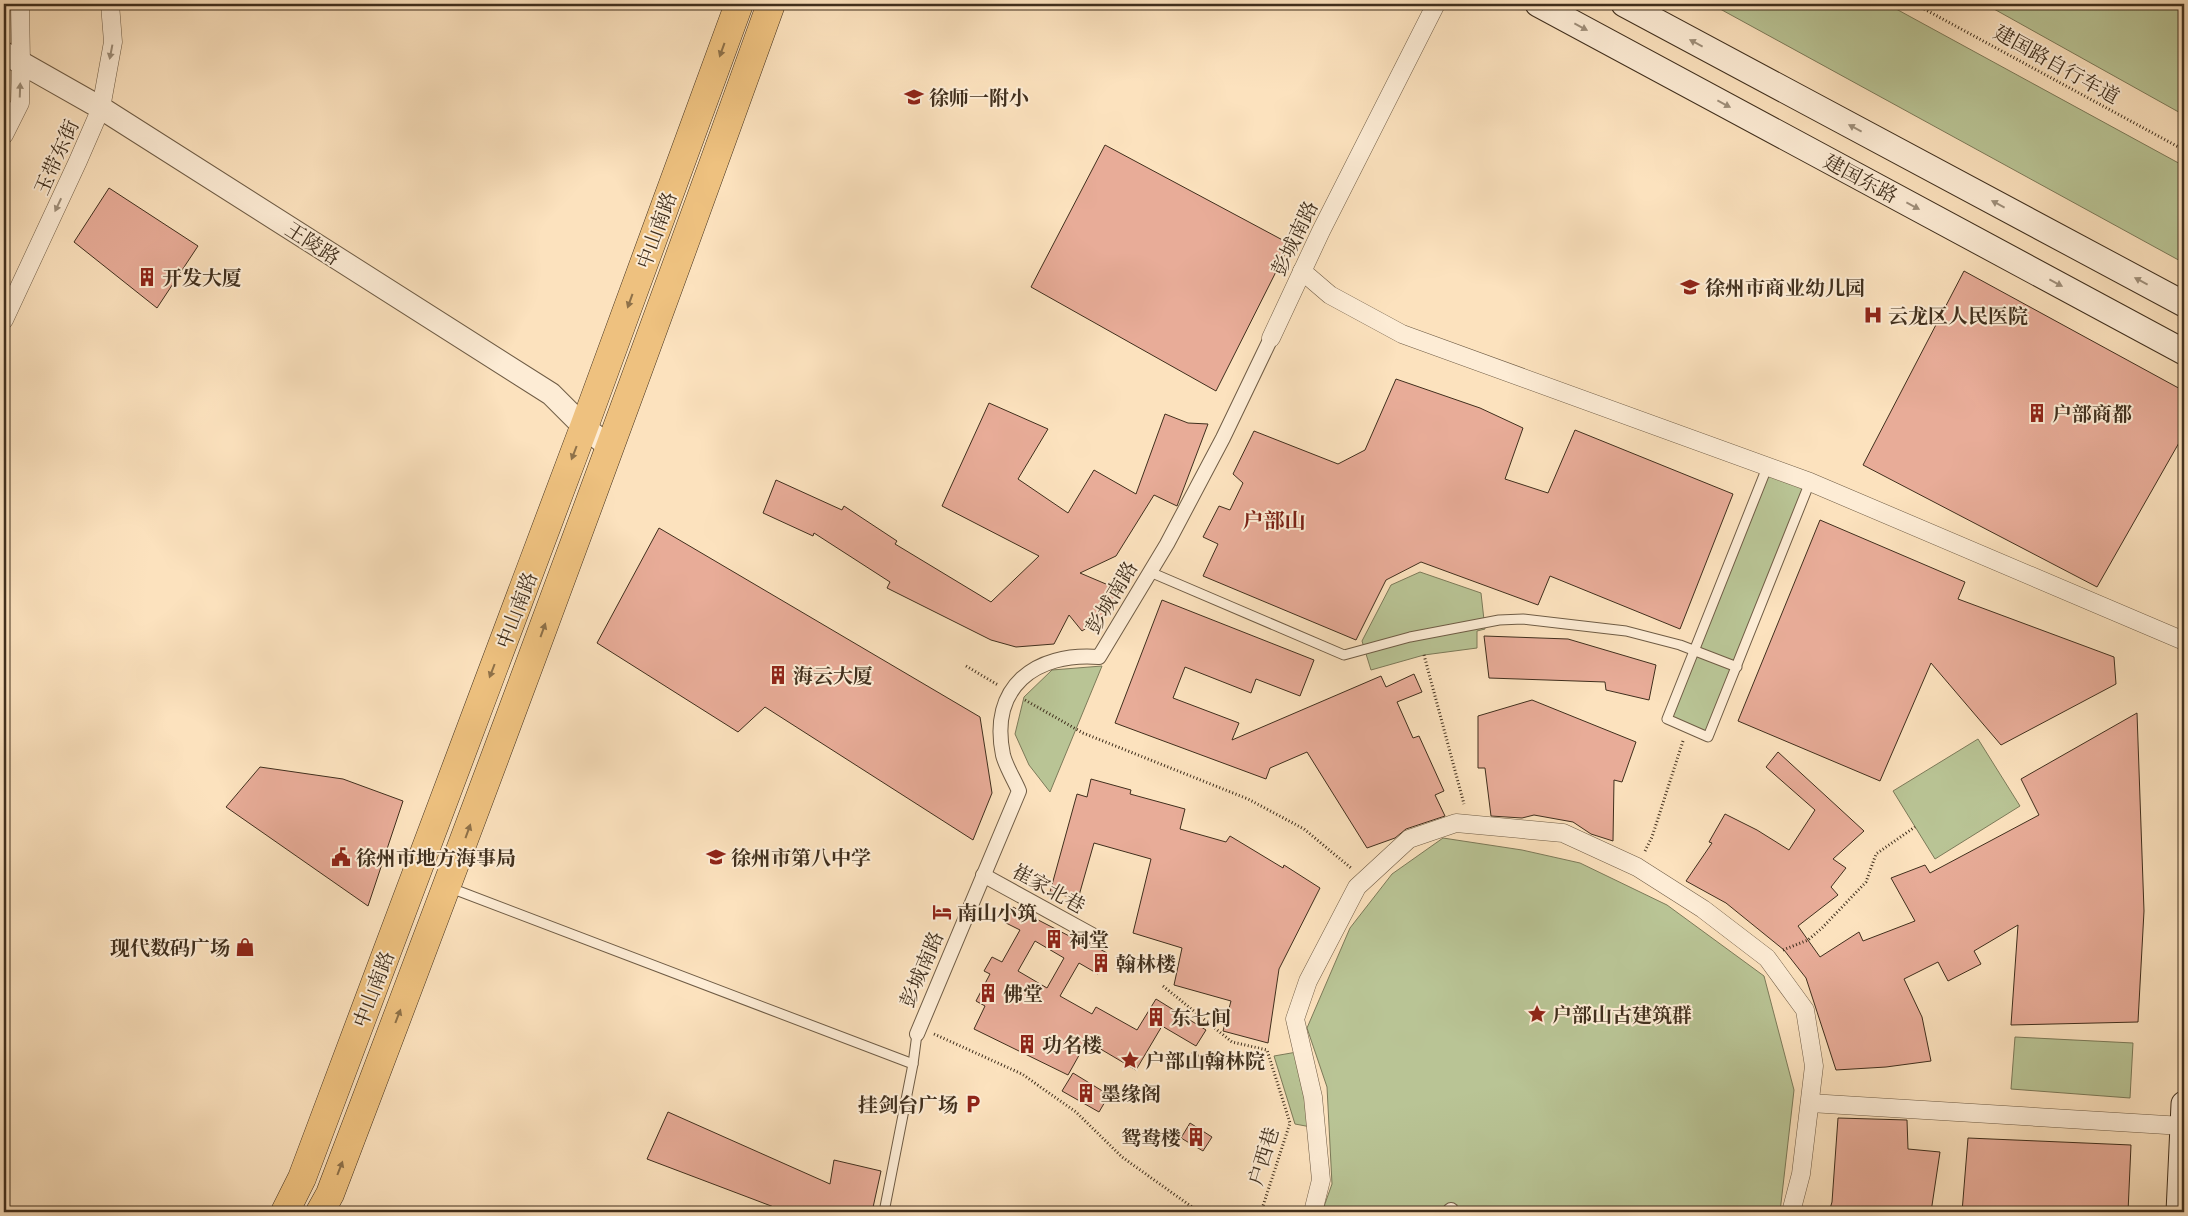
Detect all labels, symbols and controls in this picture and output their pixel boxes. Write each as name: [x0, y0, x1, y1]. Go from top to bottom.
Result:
street label: 建国路自行车道: [1989, 17, 2125, 111]
one-way arrow: [1573, 23, 1588, 31]
one-way arrow: [1690, 38, 1703, 47]
one-way arrow: [718, 42, 725, 57]
one-way arrow: [107, 45, 115, 61]
one-way arrow: [17, 82, 25, 98]
place label: 徐师一附小: [929, 83, 1029, 112]
school or university icon: 徐师一附小: [903, 86, 925, 108]
one-way arrow: [1716, 100, 1731, 108]
street label: 玉带东街: [26, 115, 86, 199]
one-way arrow: [1848, 123, 1862, 132]
street label: 建国东路: [1819, 146, 1903, 210]
street label: 中山南路: [629, 187, 683, 273]
street label: 彭城南路: [1263, 196, 1325, 280]
one-way arrow: [54, 198, 62, 212]
one-way arrow: [1991, 200, 2005, 209]
one-way arrow: [1906, 202, 1920, 210]
street label: 王陵路: [280, 215, 346, 271]
place label: 开发大厦: [162, 263, 242, 292]
building icon: 开发大厦: [136, 266, 158, 288]
place label: 徐州市商业幼儿园: [1705, 273, 1865, 302]
school or university icon: 徐州市商业幼儿园: [1679, 276, 1701, 298]
one-way arrow: [2134, 277, 2149, 285]
one-way arrow: [2049, 279, 2063, 287]
one-way arrow: [626, 294, 634, 309]
place label: 云龙区人民医院: [1888, 301, 2028, 330]
hospital icon: 云龙区人民医院: [1862, 304, 1884, 326]
place label: 户部商都: [2052, 399, 2132, 428]
building icon: 户部商都: [2026, 402, 2048, 424]
one-way arrow: [570, 446, 578, 461]
district label: 户部山: [1243, 505, 1306, 536]
street label: 彭城南路: [1078, 555, 1144, 639]
street label: 中山南路: [488, 567, 544, 653]
one-way arrow: [539, 622, 547, 637]
place label: 海云大厦: [793, 661, 873, 690]
one-way arrow: [488, 664, 496, 678]
building icon: 海云大厦: [767, 664, 789, 686]
one-way arrow: [465, 824, 472, 839]
place label: 徐州市地方海事局: [356, 843, 516, 872]
place label: 徐州市第八中学: [731, 843, 871, 872]
public building icon: 徐州市地方海事局: [330, 846, 352, 868]
school or university icon: 徐州市第八中学: [705, 846, 727, 868]
street label: 崔家北巷: [1007, 856, 1091, 920]
place label: 南山小筑: [957, 898, 1037, 927]
hotel icon: 南山小筑: [931, 901, 953, 923]
place label: 祠堂: [1069, 925, 1109, 954]
street label: 彭城南路: [892, 927, 950, 1011]
building icon: 祠堂: [1043, 928, 1065, 950]
place label: 现代数码广场: [110, 933, 230, 962]
shop icon: 现代数码广场: [234, 936, 256, 958]
street label: 中山南路: [345, 946, 401, 1032]
place label: 翰林楼: [1116, 949, 1176, 978]
building icon: 翰林楼: [1090, 952, 1112, 974]
place label: 佛堂: [1003, 979, 1043, 1008]
building icon: 佛堂: [977, 982, 999, 1004]
place label: 户部山古建筑群: [1552, 1000, 1692, 1029]
place label: 东七间: [1171, 1003, 1231, 1032]
place icon: 户部山古建筑群: [1526, 1003, 1548, 1025]
building icon: 东七间: [1145, 1006, 1167, 1028]
one-way arrow: [394, 1008, 402, 1023]
place label: 功名楼: [1042, 1030, 1102, 1059]
building icon: 功名楼: [1016, 1033, 1038, 1055]
place label: 户部山翰林院: [1145, 1046, 1265, 1075]
place icon: 户部山翰林院: [1119, 1049, 1141, 1071]
place label: 墨缘阁: [1101, 1079, 1161, 1108]
building icon: 墨缘阁: [1075, 1082, 1097, 1104]
place label: 挂剑台广场: [858, 1090, 958, 1119]
parking icon: 挂剑台广场: [962, 1093, 984, 1115]
place label: 鸳鸯楼: [1121, 1123, 1181, 1152]
street label: 户西巷: [1240, 1123, 1286, 1189]
building icon: 鸳鸯楼: [1185, 1126, 1207, 1148]
one-way arrow: [336, 1160, 344, 1175]

